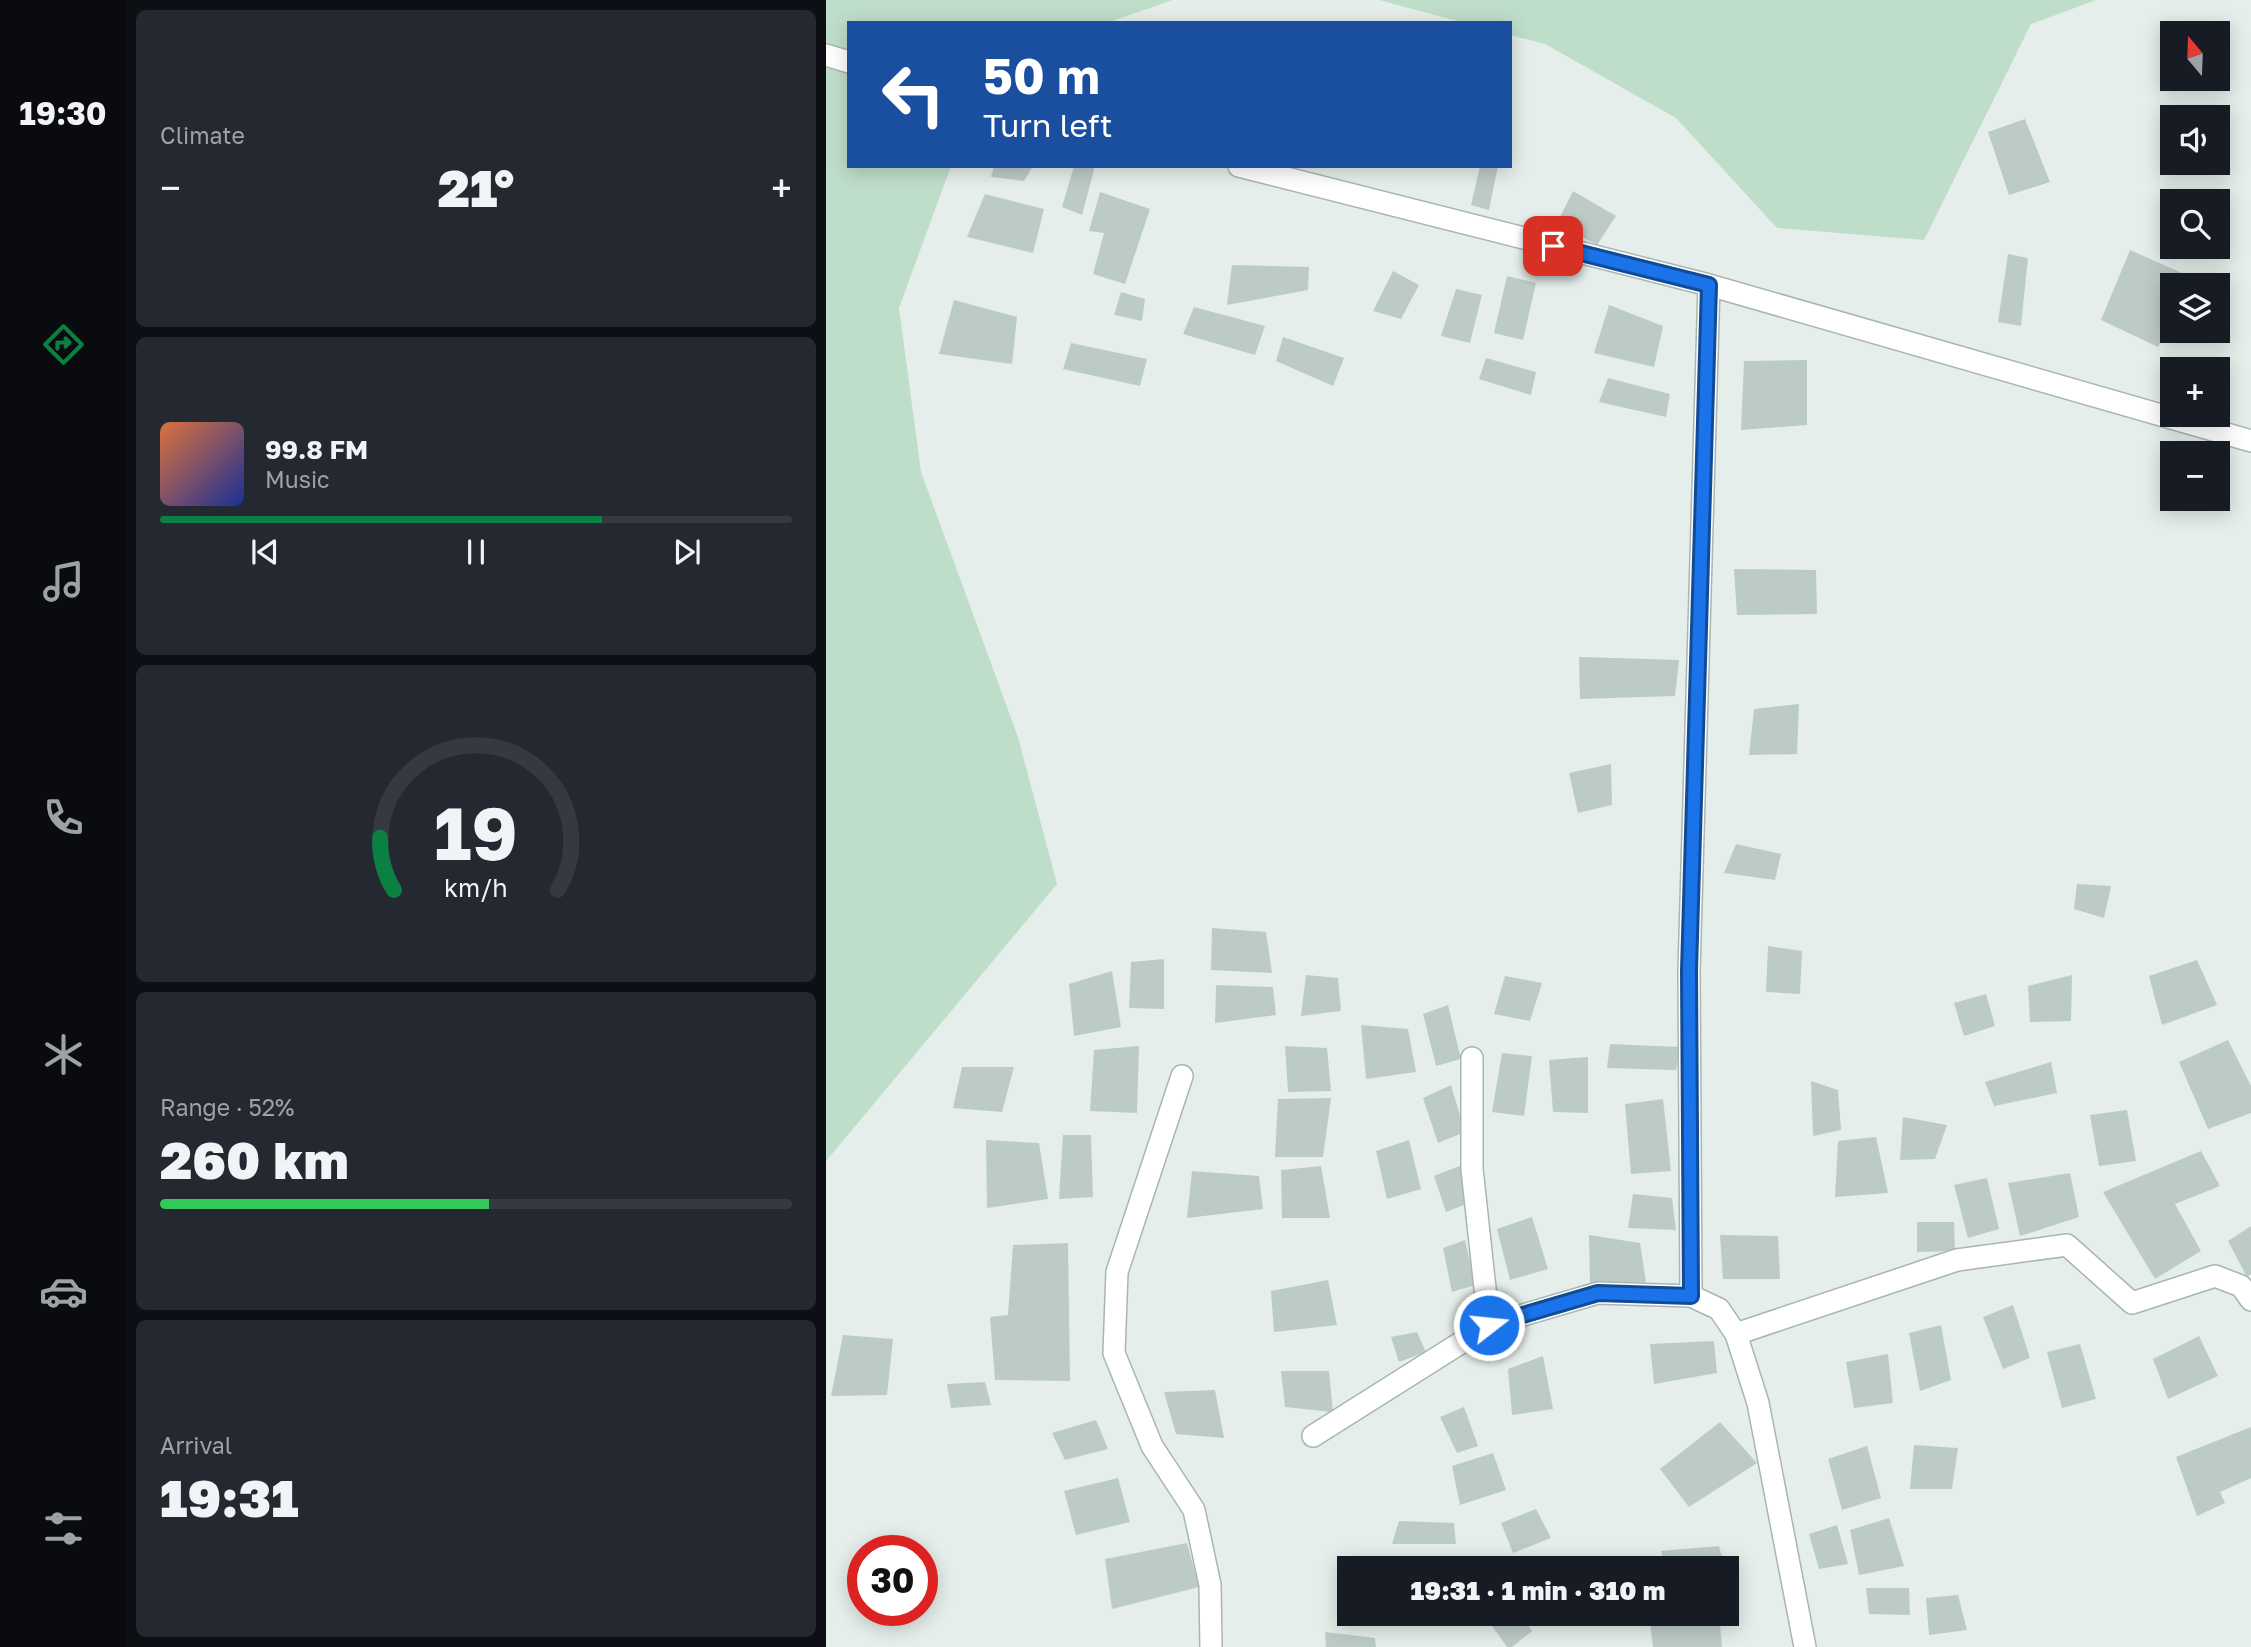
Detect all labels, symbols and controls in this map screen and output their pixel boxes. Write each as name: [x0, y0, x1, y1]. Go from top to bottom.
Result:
north arrow: [2160, 21, 2230, 91]
map controls: [2160, 21, 2230, 511]
text: 50 m: [983, 46, 1100, 105]
icon: left: [868, 49, 959, 140]
text: 19:30: [19, 94, 107, 132]
button: sound: [2160, 105, 2230, 175]
text: Turn left: [983, 106, 1112, 144]
text: Climate: [160, 121, 245, 149]
text: 21°: [438, 156, 514, 218]
text: −: [160, 165, 181, 210]
text: +: [771, 165, 792, 210]
button: search: [2160, 189, 2230, 259]
pin: [1523, 216, 1583, 276]
icon: arrive: [1534, 227, 1572, 265]
button: layers: [2160, 273, 2230, 343]
icon: directions: [39, 320, 88, 369]
button: +: [2160, 357, 2230, 427]
text: 99.8 FM: [265, 434, 368, 465]
button: −: [2160, 441, 2230, 511]
text: Music: [265, 465, 330, 493]
icon: previous: [246, 533, 284, 571]
icon: pause: [457, 533, 495, 571]
icon: next: [668, 533, 706, 571]
icon: music: [39, 557, 88, 606]
text: 19: [434, 789, 518, 876]
icon: phone: [39, 793, 88, 842]
text: km/h: [444, 871, 508, 902]
icon: climate: [39, 1030, 88, 1079]
text: Range · 52%: [160, 1093, 294, 1121]
text: 260 km: [160, 1128, 349, 1190]
icon: car: [39, 1267, 88, 1316]
position arrow: [1452, 1288, 1526, 1362]
text: Arrival: [160, 1431, 232, 1459]
text: 19:31: [160, 1466, 299, 1528]
icon: filters: [39, 1504, 88, 1553]
speed limit sign: 30: [847, 1535, 938, 1626]
text: 19:31 · 1 min · 310 m: [1411, 1575, 1665, 1606]

